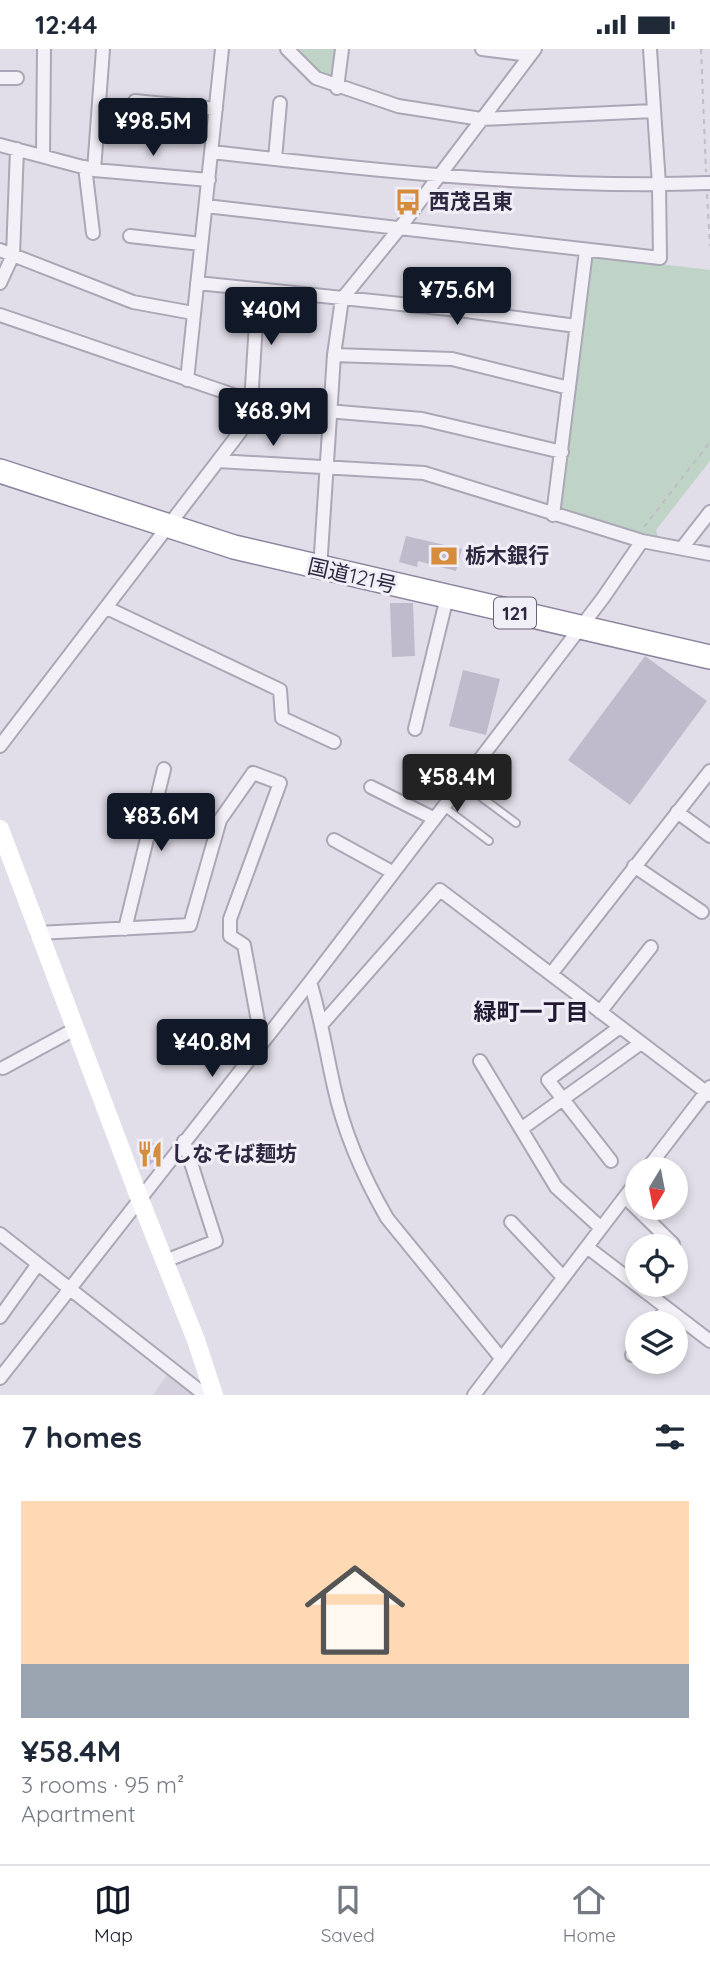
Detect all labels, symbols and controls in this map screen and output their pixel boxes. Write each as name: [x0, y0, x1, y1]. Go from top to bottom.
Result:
text: 12:44: [35, 8, 98, 41]
pin: ¥98.5M: [96, 99, 210, 158]
text: ¥98.5M: [114, 106, 192, 135]
bus stop icon: 西茂呂東: [393, 187, 423, 217]
place label: 西茂呂東: [429, 188, 513, 214]
pin: ¥75.6M: [400, 267, 514, 327]
text: ¥75.6M: [419, 275, 495, 304]
pin: ¥40M: [230, 287, 312, 347]
text: ¥40M: [241, 295, 301, 324]
pin: ¥68.9M: [216, 389, 330, 448]
text: ¥68.9M: [235, 396, 311, 425]
bank icon: 栃木銀行: [429, 541, 459, 571]
place label: 栃木銀行: [465, 542, 549, 568]
street label: 国道121号: [305, 552, 399, 598]
road number: 121: [494, 597, 536, 629]
pin: ¥58.4M: [400, 755, 514, 814]
text: ¥58.4M: [419, 762, 495, 791]
pin: ¥83.6M: [104, 793, 218, 853]
text: ¥83.6M: [123, 801, 199, 830]
district label: 緑町一丁目: [474, 997, 589, 1026]
pin: ¥40.8M: [155, 1019, 269, 1079]
text: ¥40.8M: [173, 1027, 251, 1056]
restaurant icon: しなそば麺坊: [135, 1139, 165, 1169]
place label: しなそば麺坊: [171, 1140, 297, 1166]
north arrow: [625, 1157, 688, 1220]
map controls: [625, 1157, 688, 1374]
button: locate: [625, 1234, 688, 1297]
button: layers: [625, 1311, 688, 1374]
text: 7 homes: [21, 1418, 142, 1456]
icon: filters: [651, 1418, 689, 1456]
icon: home: [292, 1547, 418, 1673]
text: ¥58.4M: [21, 1732, 121, 1770]
text: 3 rooms · 95 m²: [21, 1770, 184, 1799]
text: Apartment: [21, 1799, 135, 1828]
tab: Map: [94, 1881, 133, 1947]
tab: Saved: [321, 1881, 375, 1947]
tab: Home: [563, 1881, 616, 1947]

